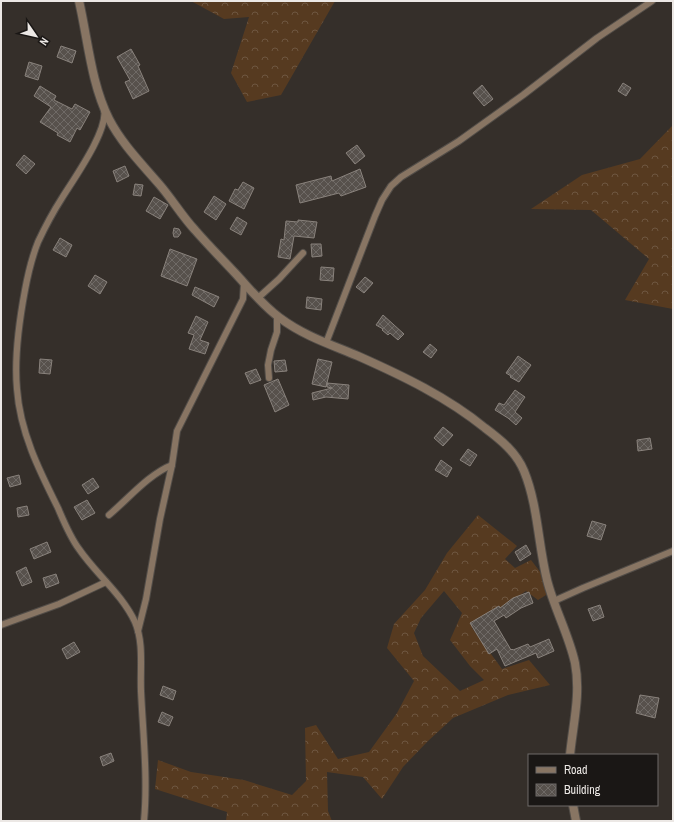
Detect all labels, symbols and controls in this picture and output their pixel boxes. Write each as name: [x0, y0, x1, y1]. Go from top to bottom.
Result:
north arrow: [16, 16, 56, 56]
text: N: [37, 35, 52, 48]
legend: [528, 754, 658, 806]
text: Road: [564, 762, 588, 778]
text: Building: [564, 782, 601, 798]

